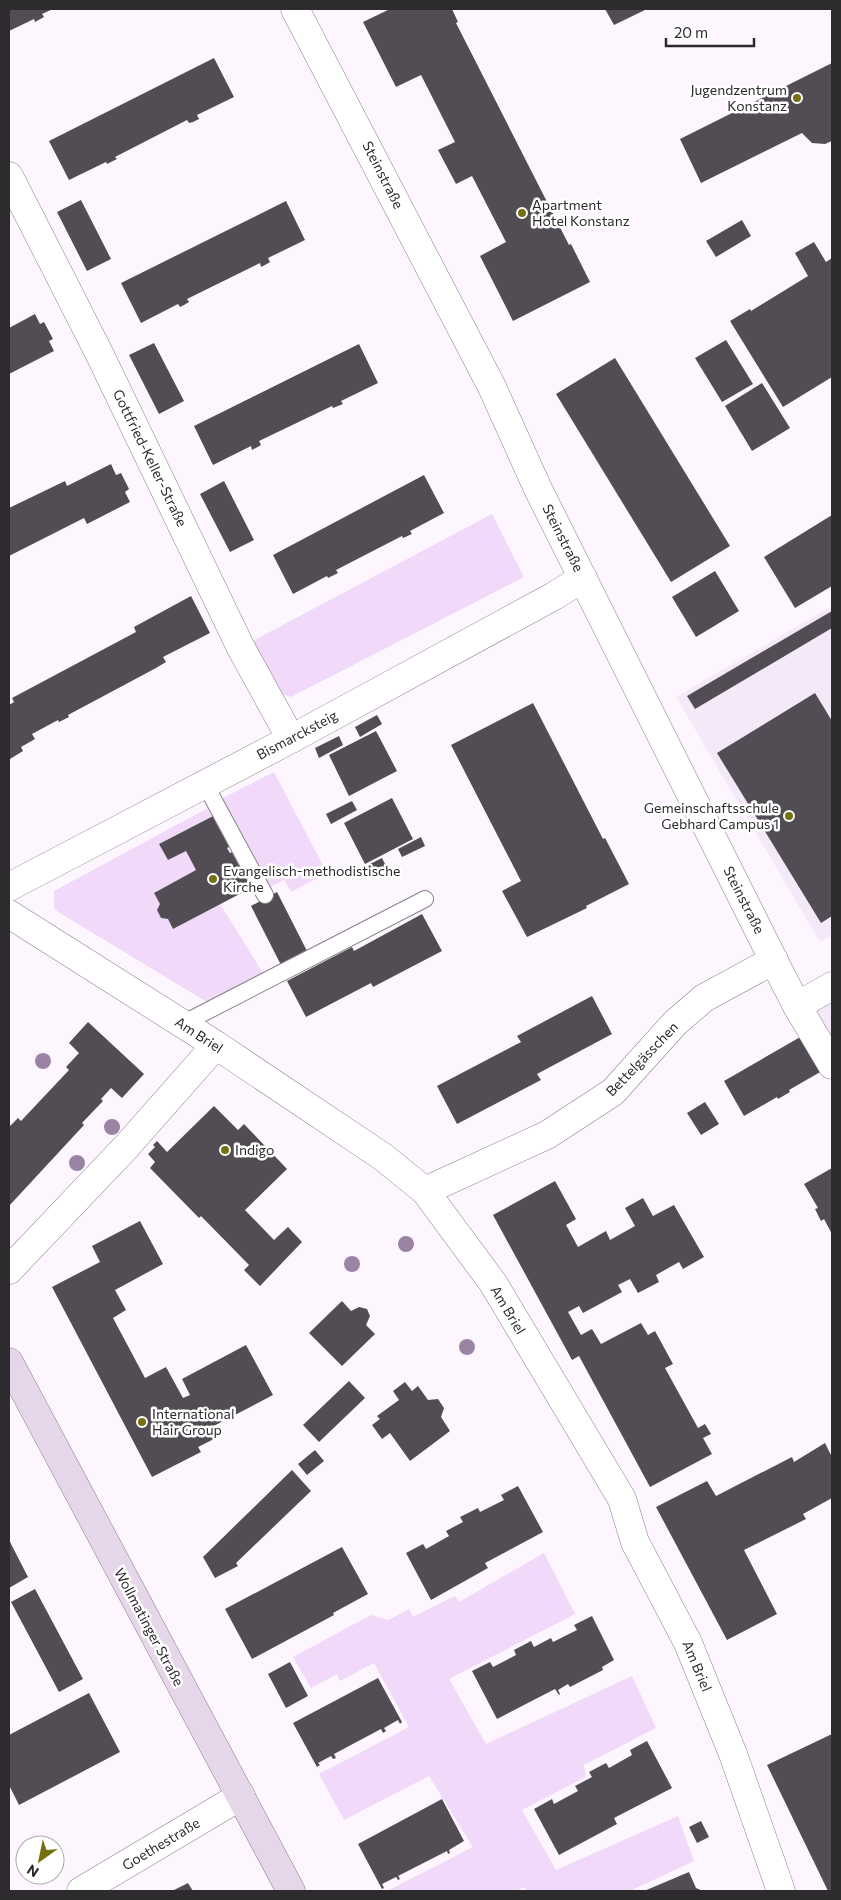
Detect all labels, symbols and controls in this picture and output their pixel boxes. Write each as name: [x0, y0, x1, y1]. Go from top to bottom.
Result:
scale bar: [666, 15, 754, 47]
text: 20 m: [674, 23, 708, 41]
place label: Jugendzentrum Konstanz: [690, 81, 787, 114]
marker: Jugendzentrum Konstanz: [791, 92, 803, 104]
street label: Steinstraße: [359, 138, 408, 211]
place label: Apartment Hotel Konstanz: [532, 196, 630, 229]
marker: Apartment Hotel Konstanz: [516, 207, 528, 219]
street label: Gottfried-Keller-Straße: [110, 386, 191, 529]
street label: Steinstraße: [539, 501, 588, 574]
street label: Bismarcksteig: [254, 706, 340, 763]
place label: Gemeinschaftsschule Gebhard Campus 1: [644, 799, 779, 832]
marker: Gemeinschaftsschule Gebhard Campus 1: [783, 810, 795, 822]
place label: Evangelisch-methodistische Kirche: [223, 862, 400, 895]
street label: Steinstraße: [720, 863, 769, 936]
marker: Evangelisch-methodistische Kirche: [207, 873, 219, 885]
street label: Am Briel: [172, 1013, 226, 1056]
street label: Bettelgässchen: [602, 1018, 681, 1099]
place label: Indigo: [235, 1141, 274, 1158]
marker: Indigo: [219, 1144, 231, 1156]
street label: Am Briel: [487, 1282, 530, 1337]
place label: International Hair Group: [152, 1405, 235, 1438]
marker: International Hair Group: [136, 1416, 148, 1428]
street label: Wollmatinger Straße: [111, 1565, 188, 1689]
street label: Am Briel: [679, 1638, 716, 1694]
street label: Goethestraße: [119, 1814, 203, 1873]
north arrow: [15, 1835, 65, 1885]
text: N: [24, 1861, 42, 1881]

